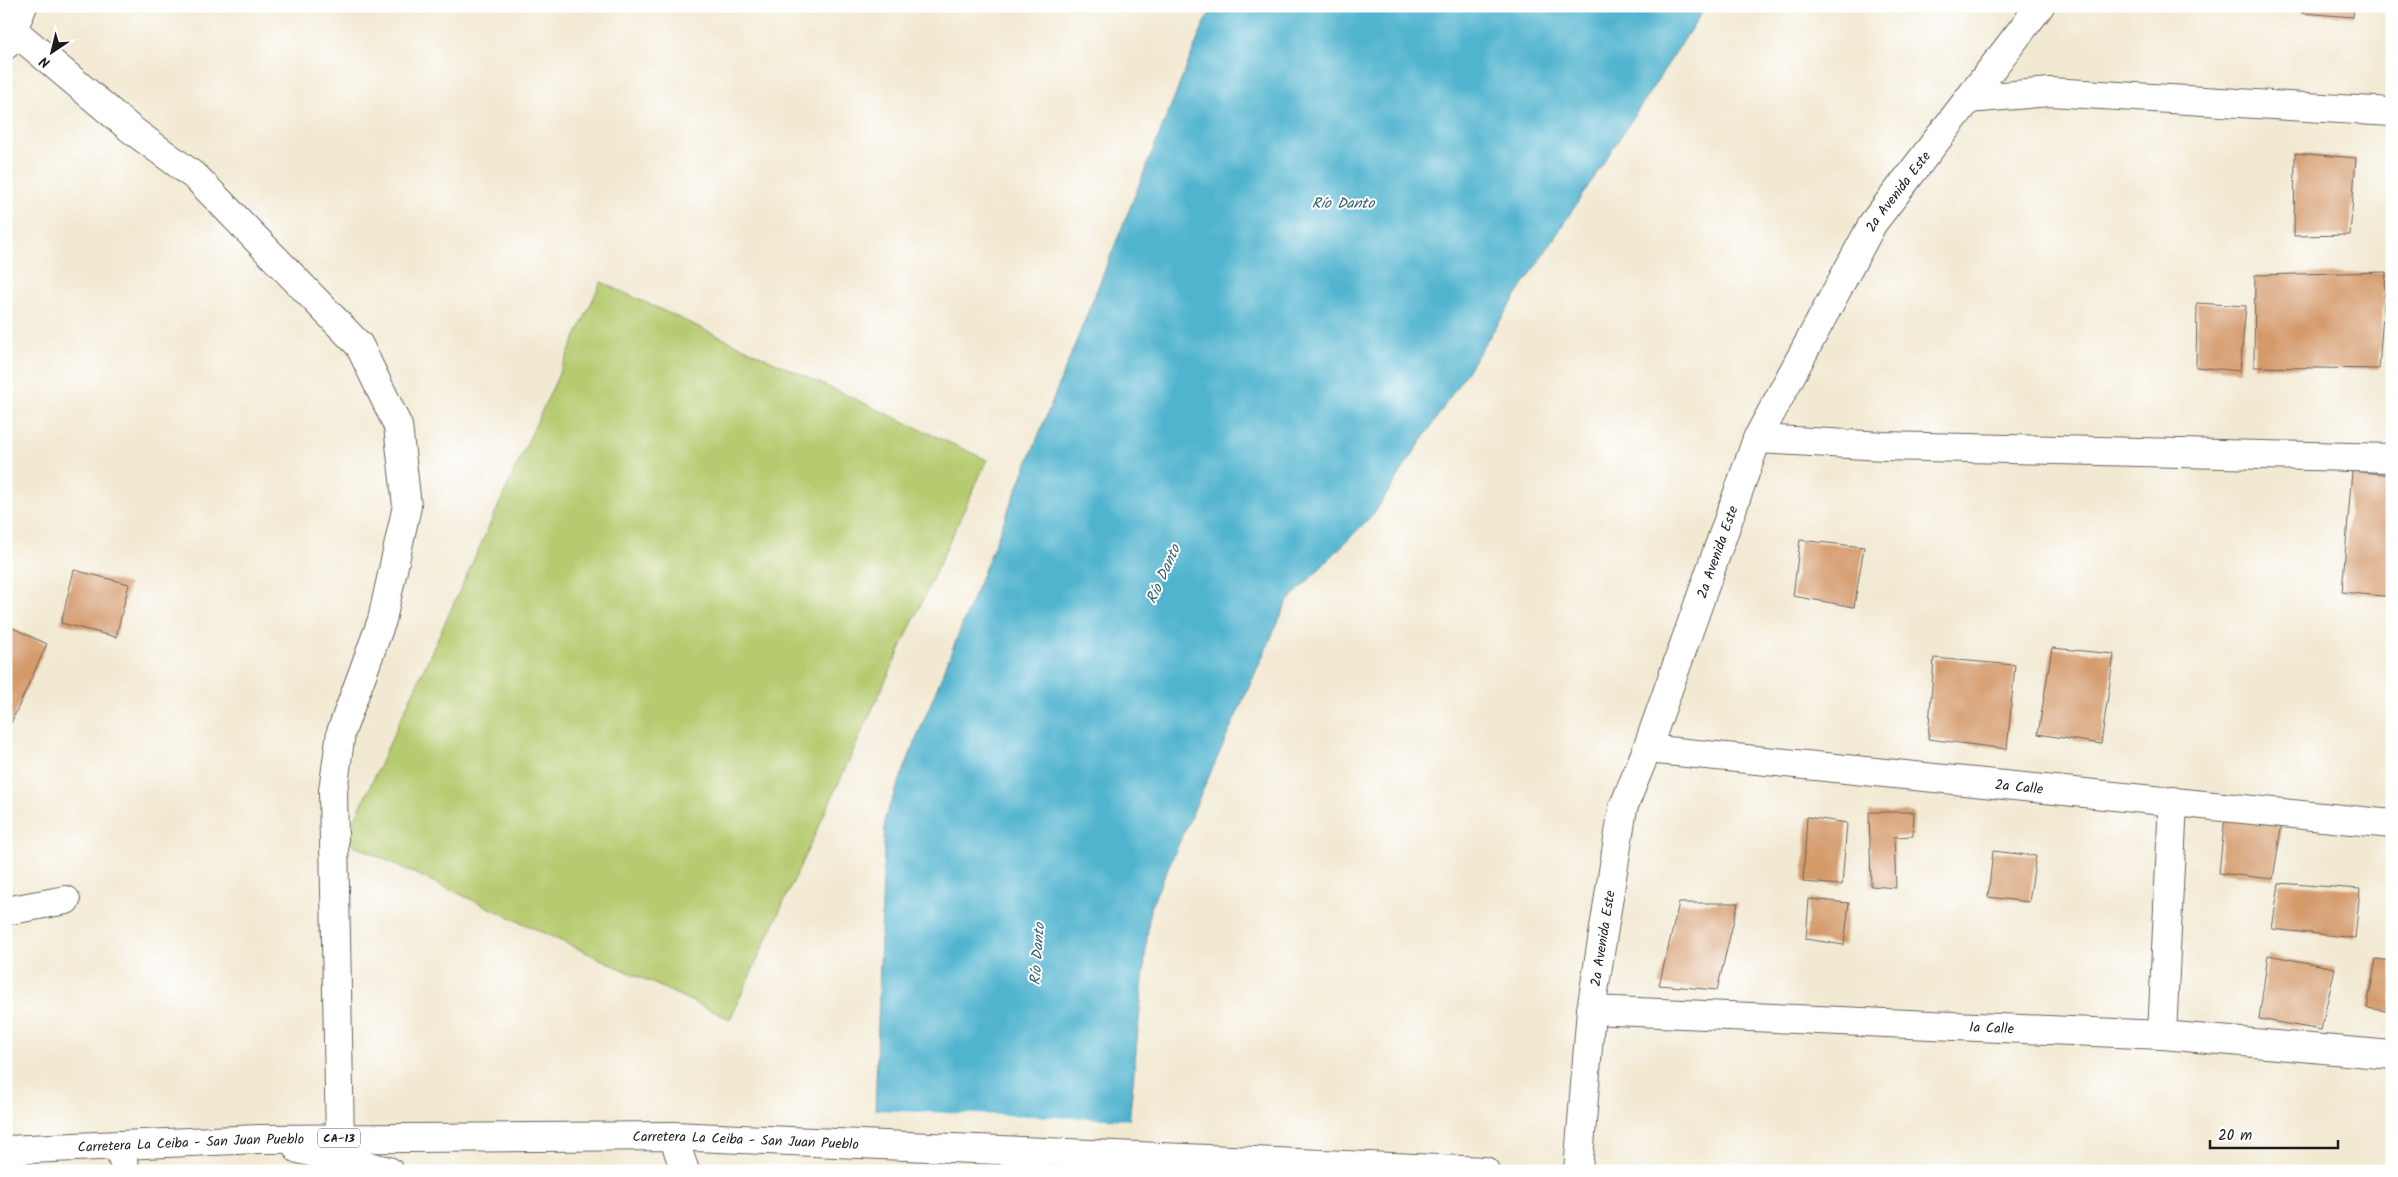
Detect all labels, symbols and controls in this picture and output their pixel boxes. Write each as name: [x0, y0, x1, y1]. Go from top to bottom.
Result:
north arrow: [28, 28, 78, 78]
text: N: [35, 50, 55, 73]
street label: 2a Avenida Este: [1860, 146, 1937, 236]
water label: Río Danto: [1312, 192, 1375, 216]
street label: 2a Avenida Este: [1691, 502, 1745, 602]
water label: Río Danto: [1140, 540, 1188, 608]
street label: 2a Calle: [1994, 774, 2045, 801]
street label: 2a Avenida Este: [1585, 888, 1622, 988]
water label: Río Danto: [1024, 921, 1052, 986]
street label: 1a Calle: [1969, 1017, 2015, 1041]
scale bar: [2210, 1117, 2338, 1149]
text: 20 m: [2218, 1124, 2252, 1148]
street label: Carretera La Ceiba - San Juan Pueblo: [632, 1126, 859, 1156]
road number: CA-13: [318, 1128, 360, 1148]
street label: Carretera La Ceiba - San Juan Pueblo: [77, 1129, 304, 1159]

